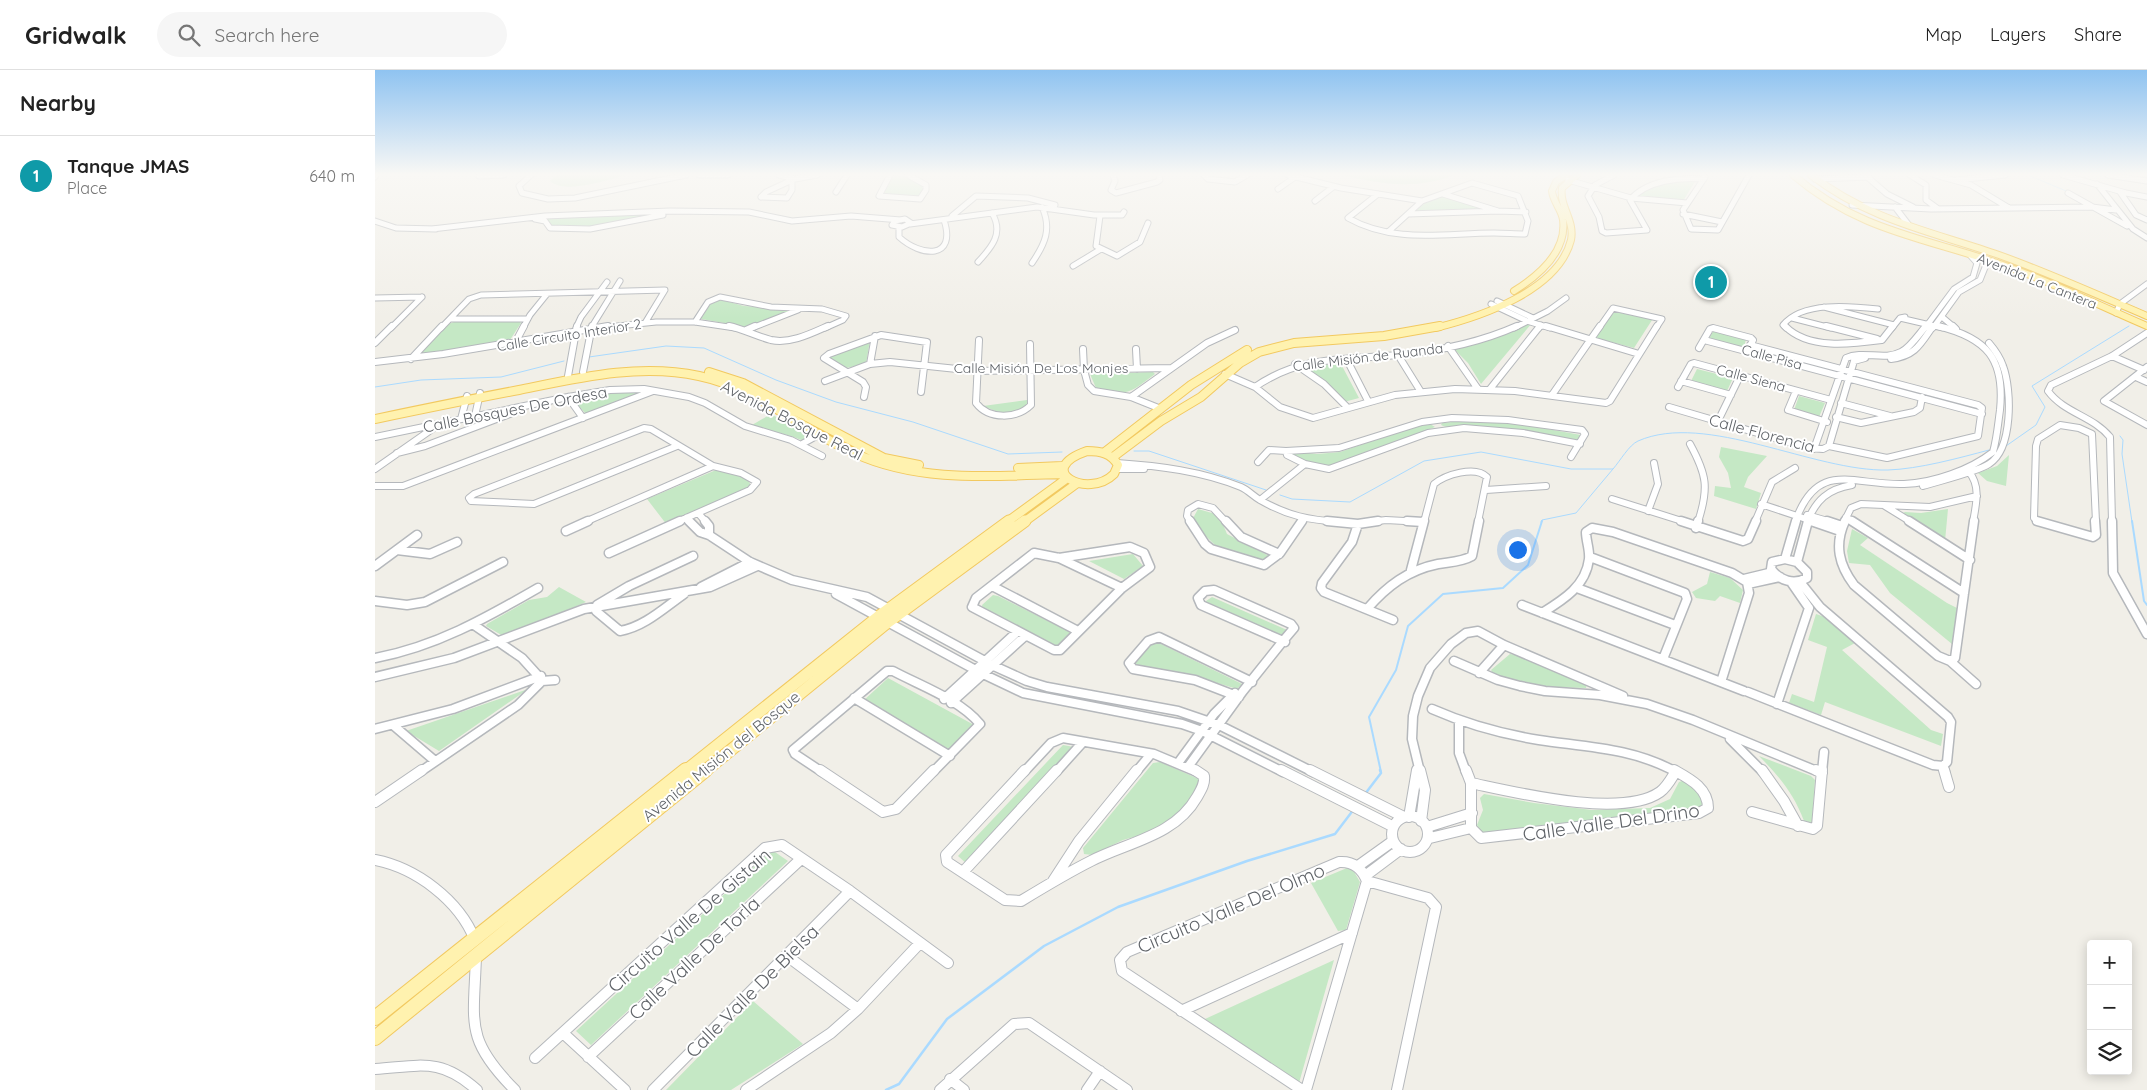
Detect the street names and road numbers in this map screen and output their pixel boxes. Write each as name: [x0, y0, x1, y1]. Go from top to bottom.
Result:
street label: Avenida La Cantera: [1974, 249, 2100, 313]
street label: Calle Circuito Interior 2: [495, 315, 643, 355]
street label: Calle Misión de Ruanda: [1292, 339, 1444, 375]
street label: Calle Pisa: [1740, 340, 1804, 374]
street label: Calle Misión De Los Monjes: [954, 359, 1128, 377]
street label: Calle Siena: [1714, 360, 1788, 396]
street label: Avenida Bosque Real: [718, 376, 866, 464]
street label: Calle Bosques De Ordesa: [421, 381, 609, 437]
street label: Calle Florencia: [1707, 409, 1817, 457]
street label: Avenida Misión del Bosque: [638, 686, 804, 826]
street label: Calle Valle Del Drino: [1521, 798, 1701, 846]
street label: Circuito Valle De Gistain: [602, 843, 776, 997]
street label: Circuito Valle Del Olmo: [1134, 858, 1328, 958]
street label: Calle Valle De Torla: [624, 891, 764, 1025]
street label: Calle Valle De Bielsa: [680, 919, 824, 1063]

